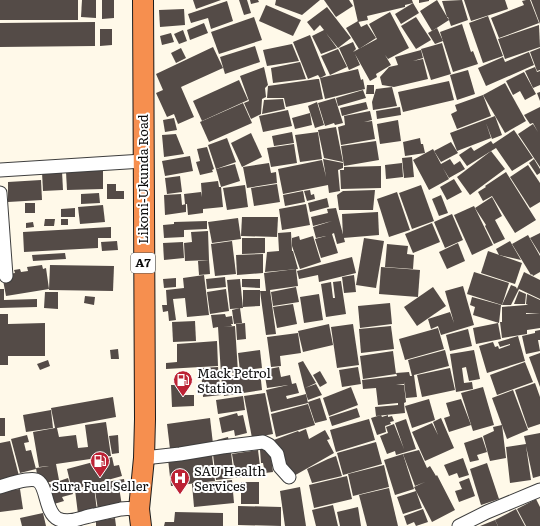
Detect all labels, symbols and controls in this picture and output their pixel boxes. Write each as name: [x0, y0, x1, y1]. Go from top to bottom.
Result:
street label: Likoni-Ukunda Road: [133, 114, 152, 244]
road number: A7: [131, 253, 155, 273]
place label: Mack Petrol Station: [197, 363, 271, 397]
fuel station icon: Mack Petrol Station: [172, 369, 194, 397]
fuel station icon: Sura Fuel Seller: [89, 450, 111, 478]
place label: SAU Health Services: [194, 461, 266, 495]
hospital icon: SAU Health Services: [169, 467, 191, 495]
place label: Sura Fuel Seller: [52, 476, 149, 495]

